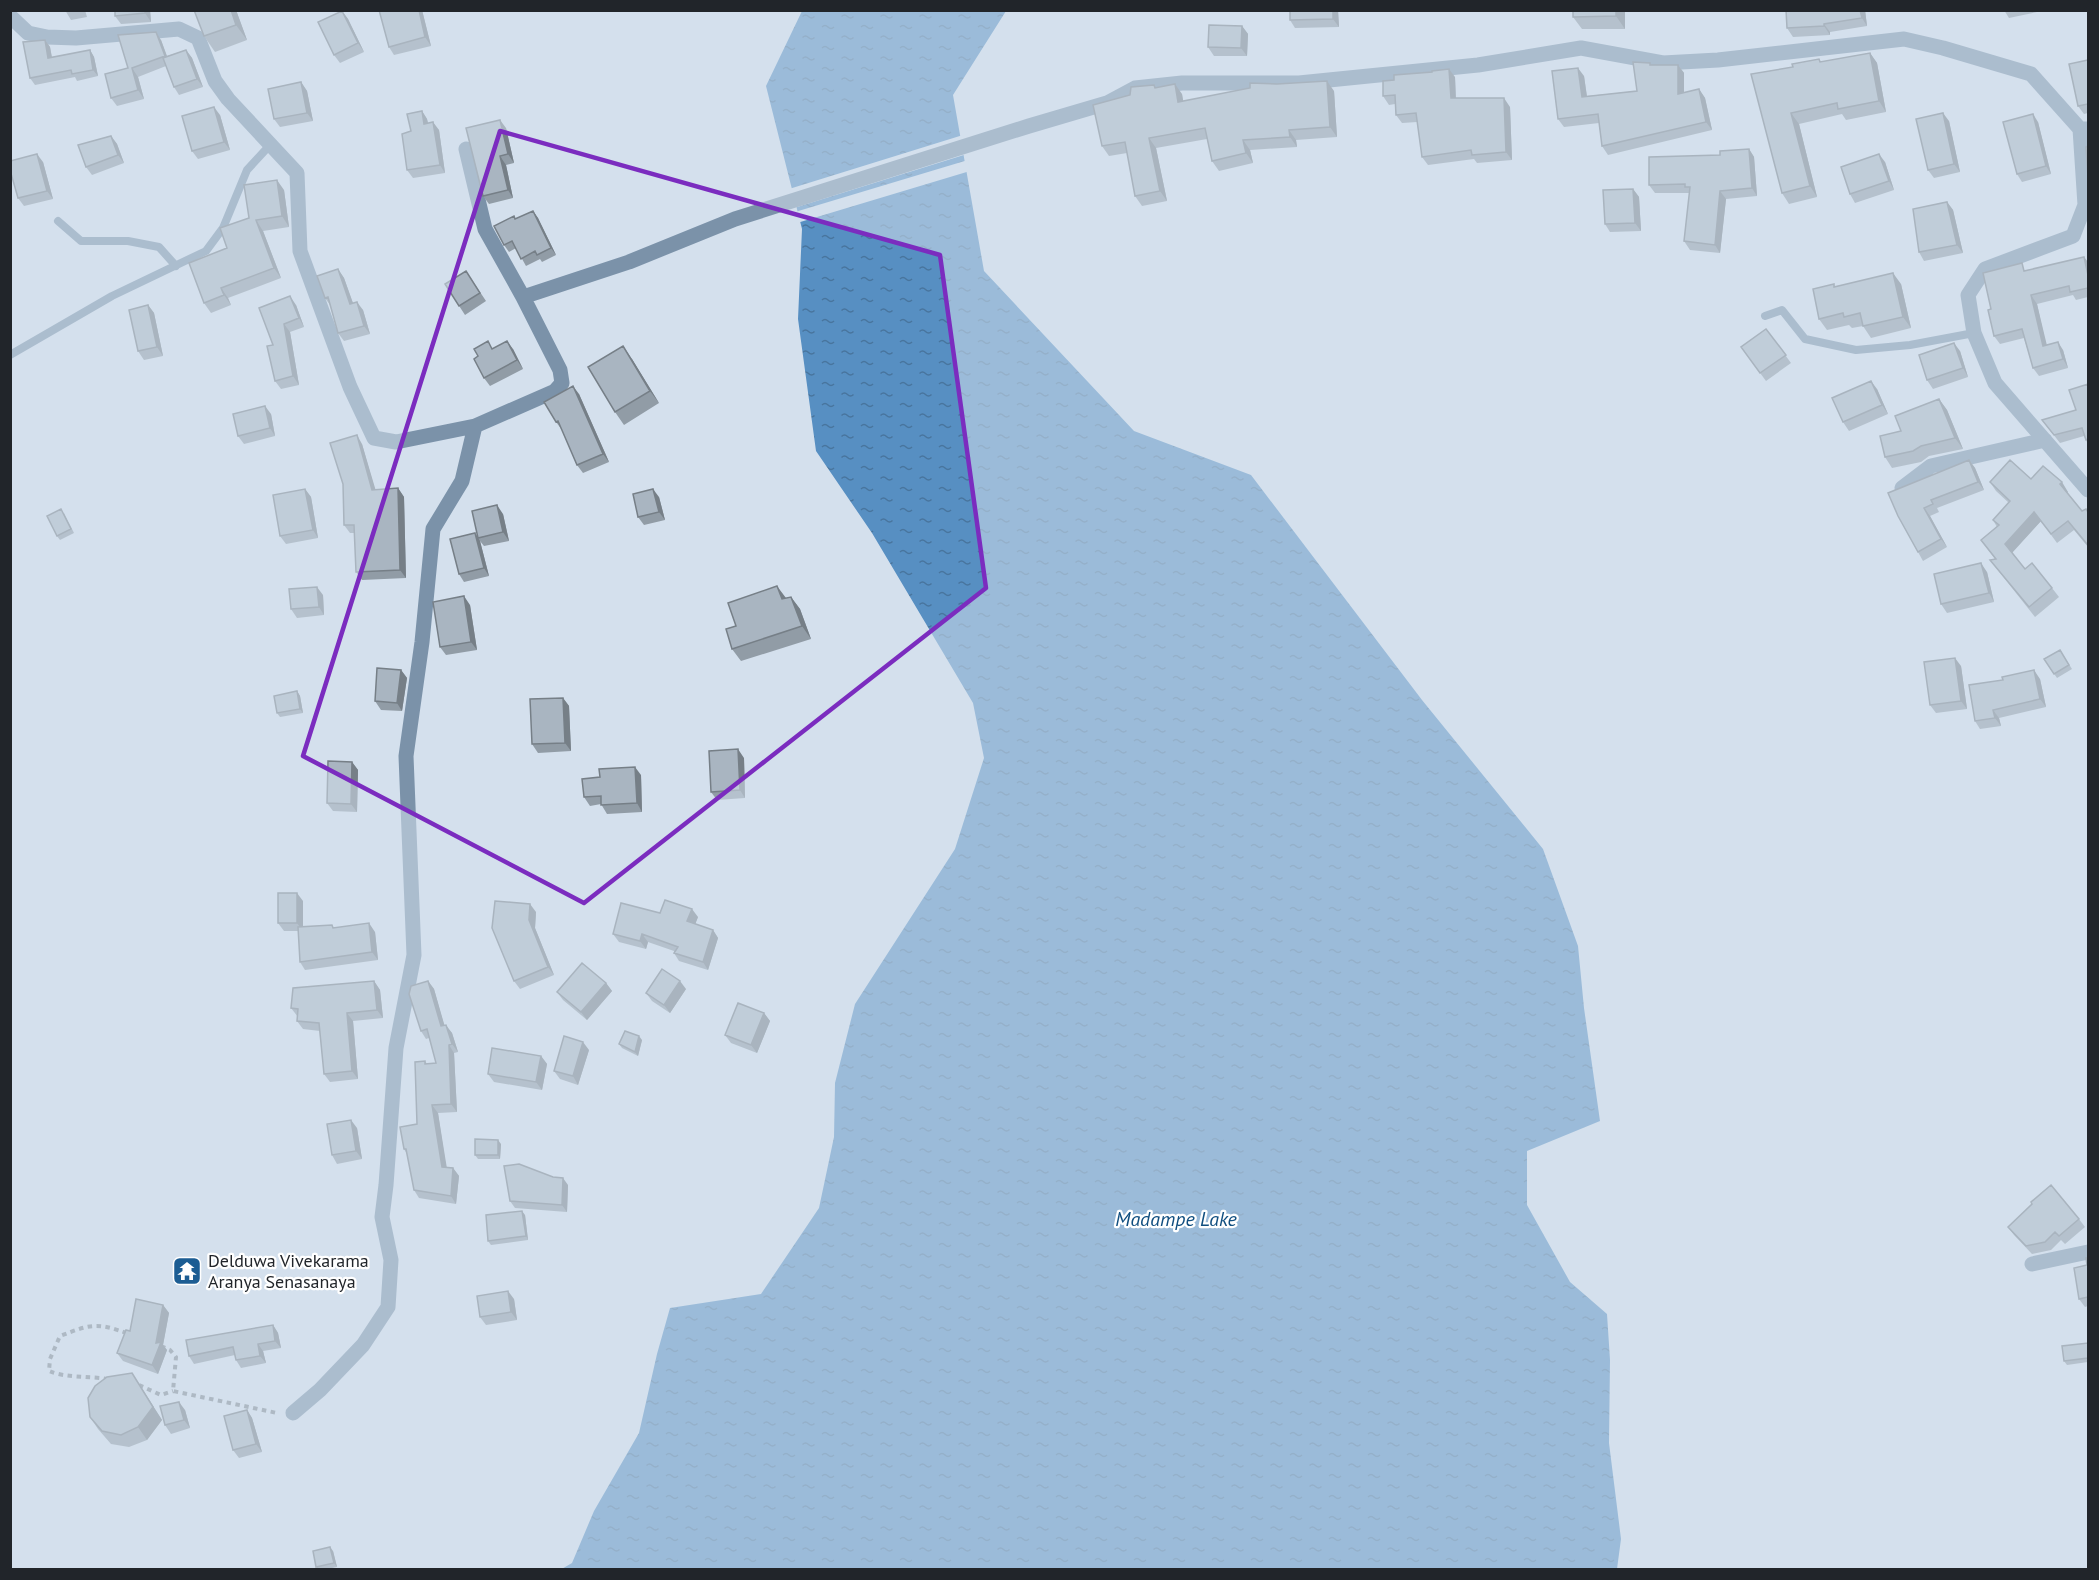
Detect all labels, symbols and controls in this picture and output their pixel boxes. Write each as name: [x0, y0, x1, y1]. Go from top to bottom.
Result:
water label: Madampe Lake: [1115, 1206, 1237, 1232]
place label: Delduwa Vivekarama Aranya Senasanaya: [208, 1249, 369, 1293]
temple icon: Delduwa Vivekarama Aranya Senasanaya: [171, 1255, 203, 1287]

